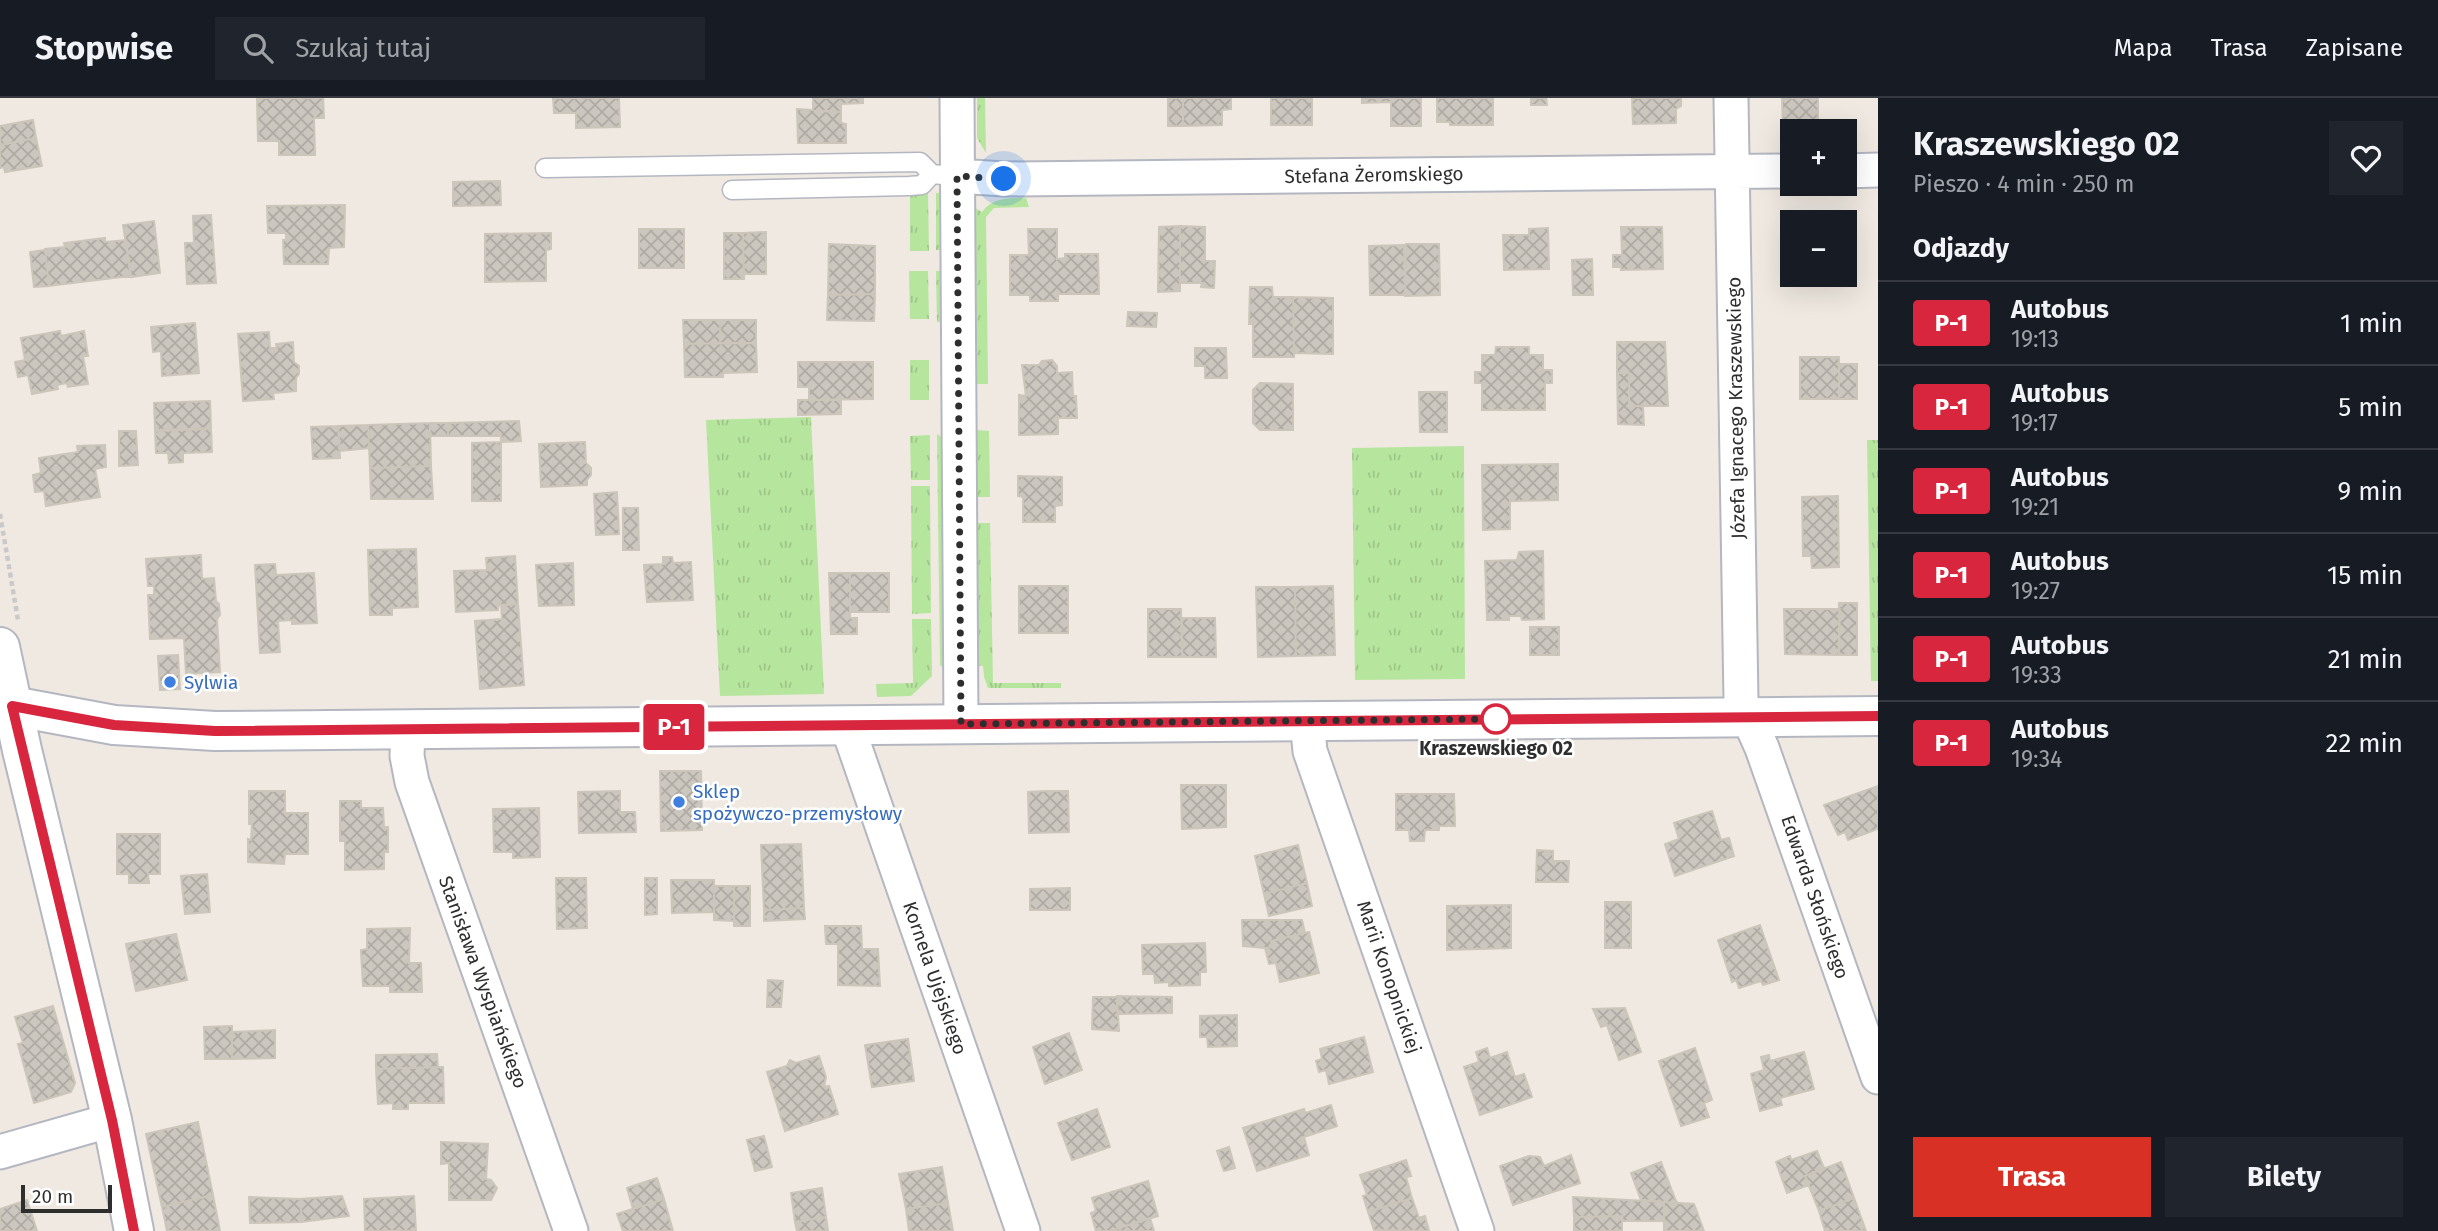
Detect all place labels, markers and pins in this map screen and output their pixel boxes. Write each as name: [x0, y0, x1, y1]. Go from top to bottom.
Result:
place label: Sylwia: [184, 671, 238, 694]
marker: Sylwia: [162, 674, 178, 690]
marker: Kraszewskiego 02: [1481, 704, 1511, 734]
place label: Kraszewskiego 02: [1419, 737, 1573, 760]
place label: Sklep spożywczo-przemysłowy: [693, 780, 903, 825]
marker: Sklep spożywczo-przemysłowy: [671, 794, 687, 810]

